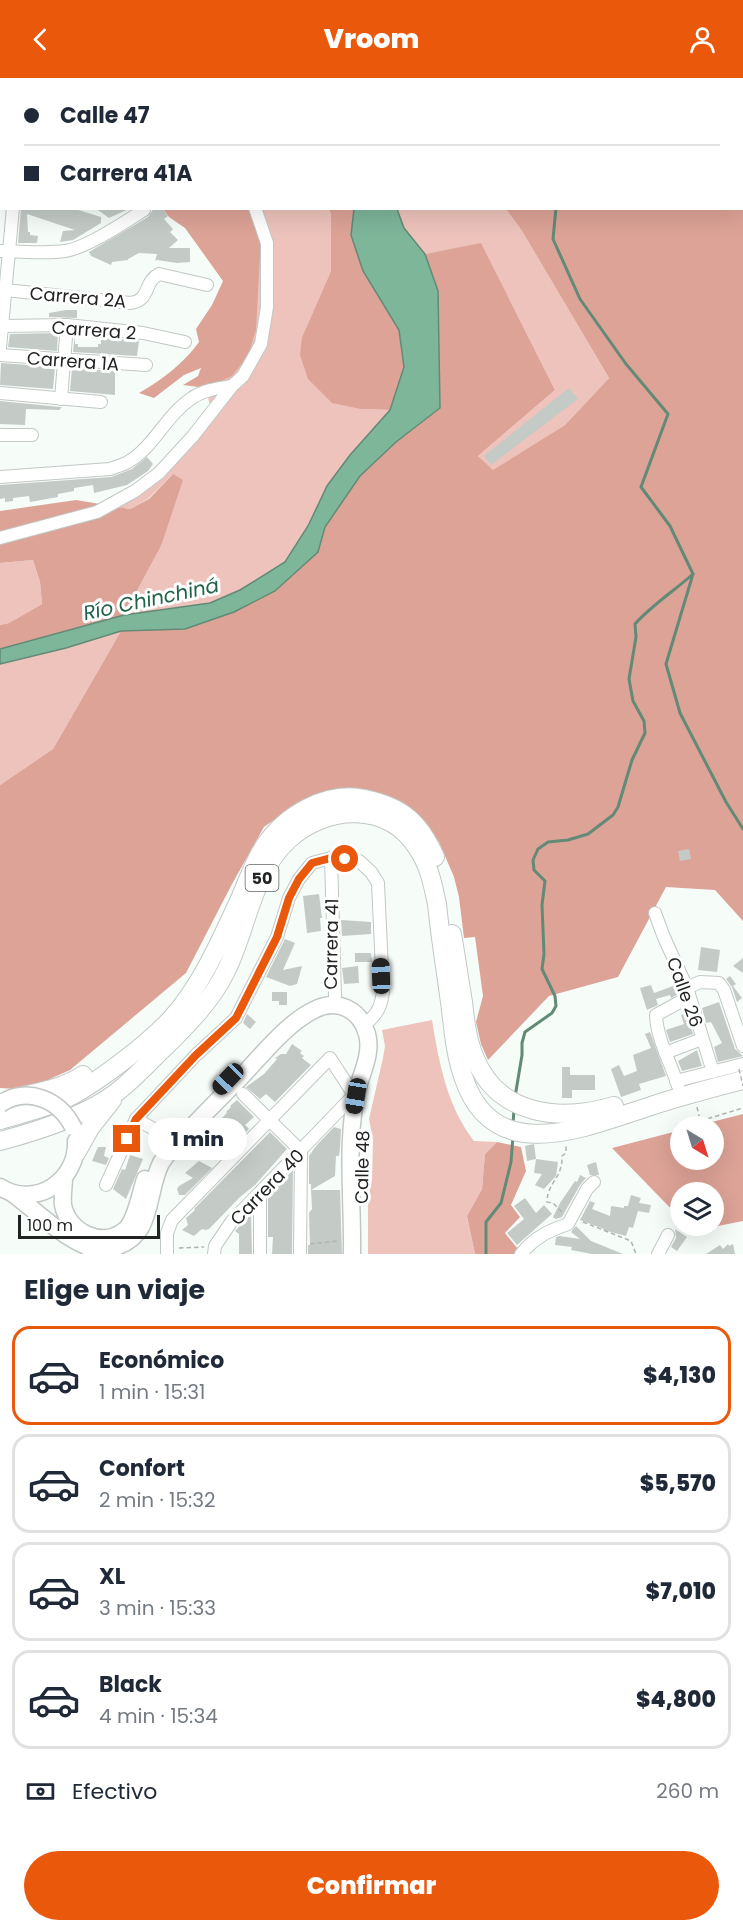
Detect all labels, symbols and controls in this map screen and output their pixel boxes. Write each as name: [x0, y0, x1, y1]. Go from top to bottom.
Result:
text: Vroom: [324, 20, 419, 57]
icon: back: [24, 23, 57, 56]
icon: person: [686, 23, 719, 56]
text: Calle 47: [60, 100, 150, 131]
text: Carrera 41A: [60, 158, 193, 189]
street label: Carrera 2A: [29, 280, 127, 314]
street label: Carrera 2: [51, 315, 137, 345]
street label: Carrera 1A: [26, 345, 120, 377]
water label: Río Chinchiná: [81, 571, 221, 627]
route start: [331, 845, 358, 872]
road number: 50: [246, 865, 278, 891]
street label: Carrera 41: [318, 898, 344, 990]
street label: Calle 26: [661, 954, 709, 1030]
car: [371, 958, 391, 994]
car: [209, 1060, 247, 1098]
car: [344, 1077, 368, 1115]
north arrow: [670, 1116, 724, 1170]
map controls: [670, 1116, 724, 1236]
callout: 1 min: [148, 1118, 247, 1160]
route end: [113, 1125, 140, 1152]
text: 1 min: [171, 1125, 224, 1153]
street label: Calle 48: [349, 1130, 375, 1204]
street label: Carrera 40: [224, 1143, 310, 1231]
button: layers: [670, 1182, 724, 1236]
scale bar: [18, 1212, 160, 1240]
text: 100 m: [27, 1214, 73, 1237]
text: Elige un viaje: [24, 1271, 205, 1308]
text: Económico: [99, 1345, 224, 1376]
icon: car: [27, 1349, 81, 1403]
text: $4,130: [643, 1360, 716, 1391]
text: 1 min · 15:31: [99, 1378, 205, 1406]
text: Confort: [99, 1453, 185, 1484]
icon: car: [27, 1457, 81, 1511]
text: $5,570: [640, 1468, 716, 1499]
text: 2 min · 15:32: [99, 1486, 216, 1514]
text: XL: [99, 1561, 125, 1592]
icon: car: [27, 1565, 81, 1619]
text: $7,010: [646, 1576, 716, 1607]
text: 3 min · 15:33: [99, 1594, 216, 1622]
text: Black: [99, 1669, 162, 1700]
icon: car: [27, 1673, 81, 1727]
text: $4,800: [636, 1684, 716, 1715]
text: 4 min · 15:34: [99, 1702, 218, 1730]
icon: cash: [24, 1775, 57, 1808]
text: Efectivo: [72, 1776, 157, 1807]
text: 260 m: [656, 1777, 719, 1805]
button: Confirmar: [24, 1851, 719, 1920]

